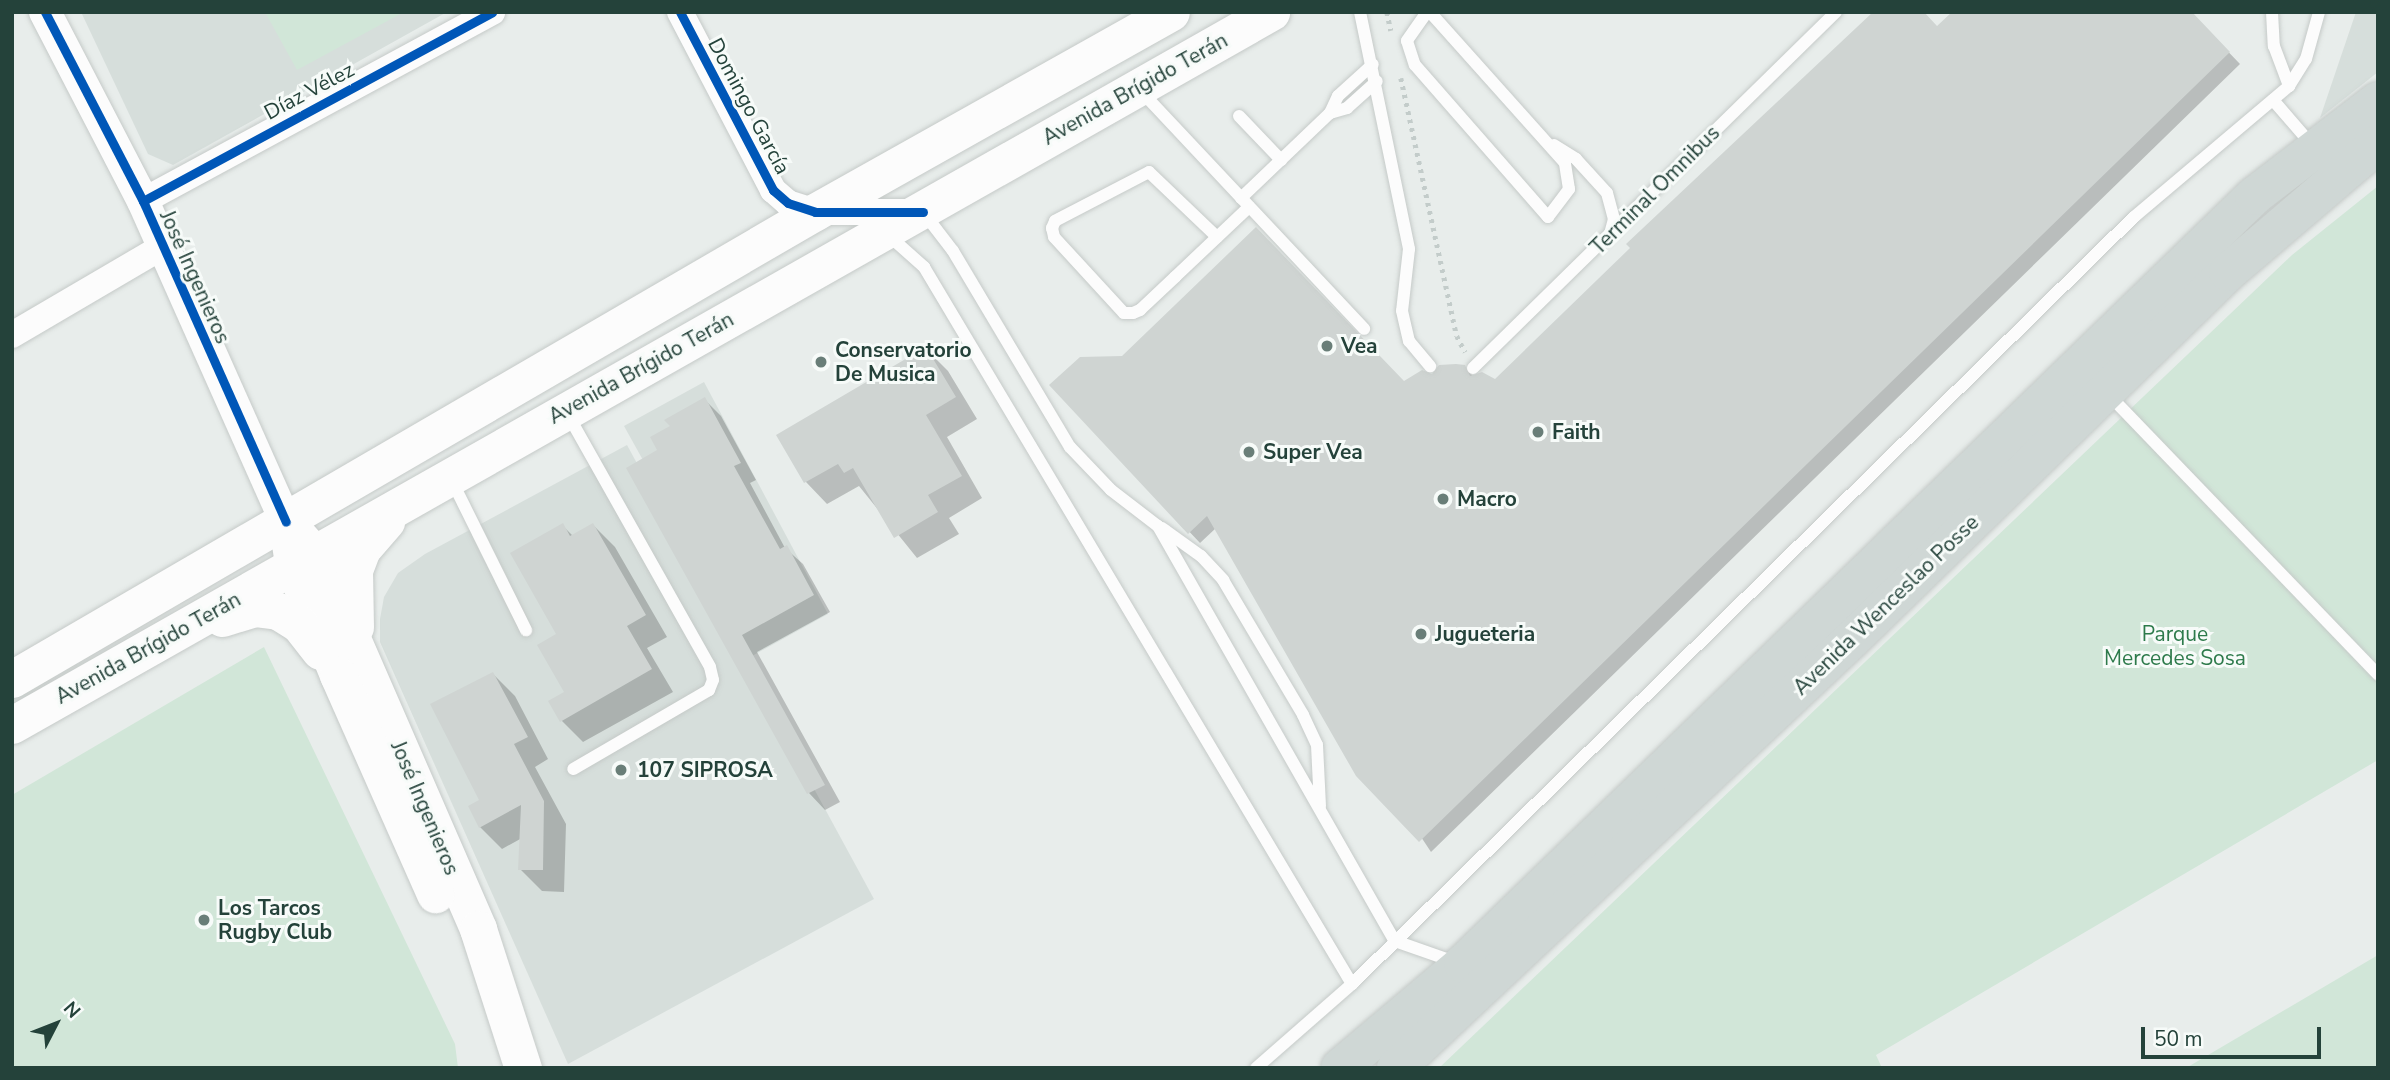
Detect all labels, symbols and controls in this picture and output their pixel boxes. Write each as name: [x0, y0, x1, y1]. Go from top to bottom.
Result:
street label: Avenida Brígido Terán: [1038, 28, 1232, 150]
street label: Domingo García: [702, 33, 796, 179]
street label: Díaz Vélez: [260, 57, 358, 125]
street label: Terminal Omnibus: [1585, 120, 1725, 260]
street label: José Ingenieros: [154, 207, 236, 347]
street label: Avenida Brígido Terán: [544, 307, 738, 429]
place label: Vea: [1341, 333, 1378, 359]
place label: Conservatorio De Musica: [835, 337, 971, 387]
marker: Vea: [1319, 338, 1335, 354]
marker: Conservatorio De Musica: [813, 354, 829, 370]
place label: Faith: [1552, 419, 1601, 445]
marker: Faith: [1530, 424, 1546, 440]
place label: Super Vea: [1263, 439, 1363, 465]
marker: Super Vea: [1241, 444, 1257, 460]
place label: Macro: [1457, 486, 1517, 512]
marker: Macro: [1435, 491, 1451, 507]
street label: Avenida Wenceslao Posse: [1788, 510, 1984, 700]
street label: Avenida Brígido Terán: [51, 587, 245, 709]
place label: Jugueteria: [1435, 621, 1535, 647]
park label: Parque Mercedes Sosa: [2104, 621, 2246, 671]
marker: Jugueteria: [1413, 626, 1429, 642]
street label: José Ingenieros: [385, 737, 465, 879]
place label: 107 SIPROSA: [637, 757, 773, 783]
marker: 107 SIPROSA: [611, 760, 631, 780]
place label: Los Tarcos Rugby Club: [218, 895, 332, 945]
marker: Los Tarcos Rugby Club: [196, 912, 212, 928]
north arrow: [21, 989, 91, 1059]
text: N: [57, 996, 86, 1024]
scale bar: [2145, 1014, 2325, 1058]
text: 50 m: [2154, 1025, 2203, 1053]

